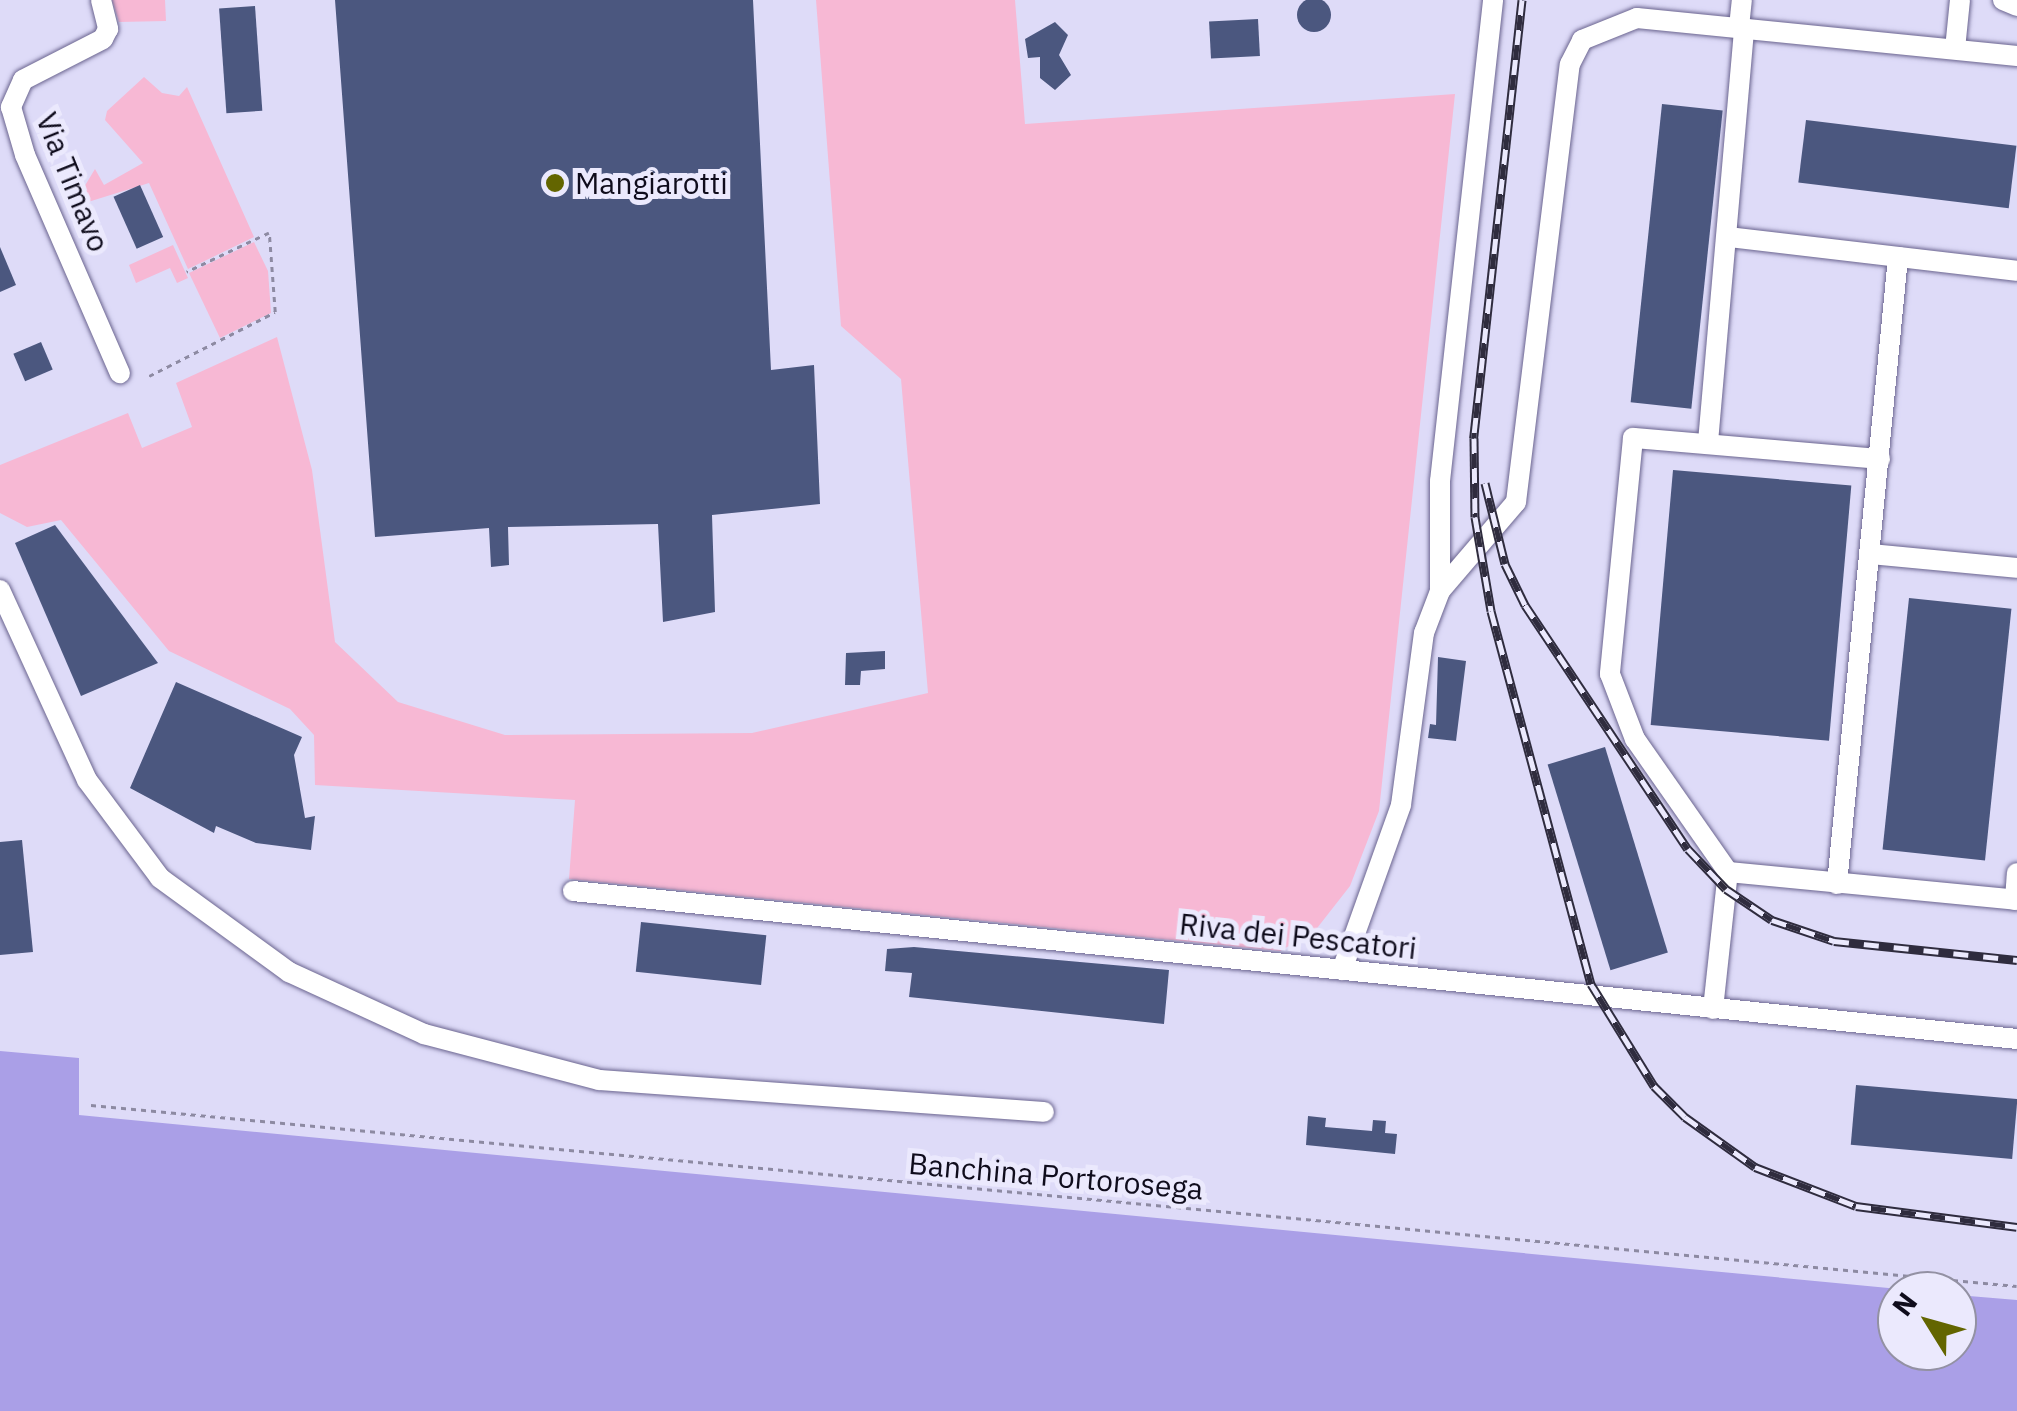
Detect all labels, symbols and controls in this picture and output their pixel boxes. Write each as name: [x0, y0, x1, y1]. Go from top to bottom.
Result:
street label: Via Timavo: [29, 107, 117, 257]
place label: Mangiarotti: [575, 165, 728, 201]
marker: Mangiarotti: [544, 172, 566, 194]
street label: Riva dei Pescatori: [1178, 906, 1418, 966]
street label: Banchina Portorosega: [907, 1145, 1205, 1207]
north arrow: [1877, 1271, 1977, 1371]
text: N: [1883, 1285, 1925, 1323]

